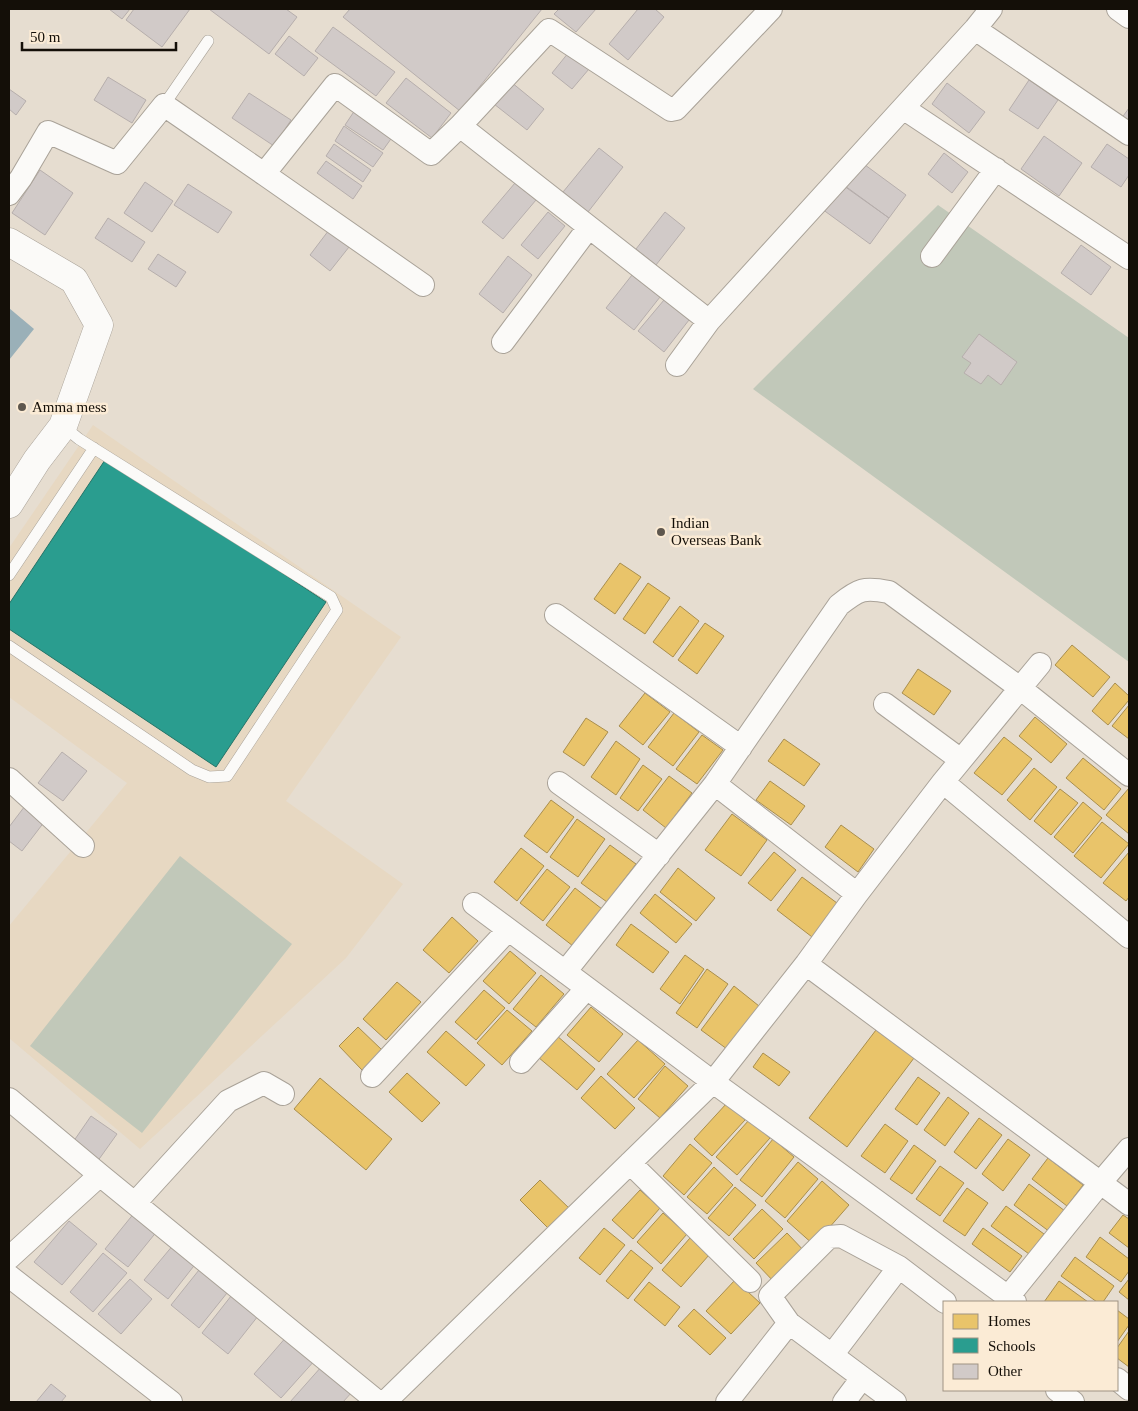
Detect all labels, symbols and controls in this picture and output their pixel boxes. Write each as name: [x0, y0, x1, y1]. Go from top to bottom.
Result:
scale bar: [22, 20, 176, 52]
text: 50 m: [30, 29, 61, 45]
place label: Amma mess: [32, 399, 107, 415]
marker: Amma mess: [16, 401, 28, 413]
place label: Indian Overseas Bank: [671, 515, 762, 548]
marker: Indian Overseas Bank: [655, 526, 667, 538]
legend: [943, 1301, 1118, 1391]
text: Homes: [988, 1313, 1031, 1329]
text: Schools: [988, 1338, 1036, 1354]
text: Other: [988, 1363, 1022, 1379]

